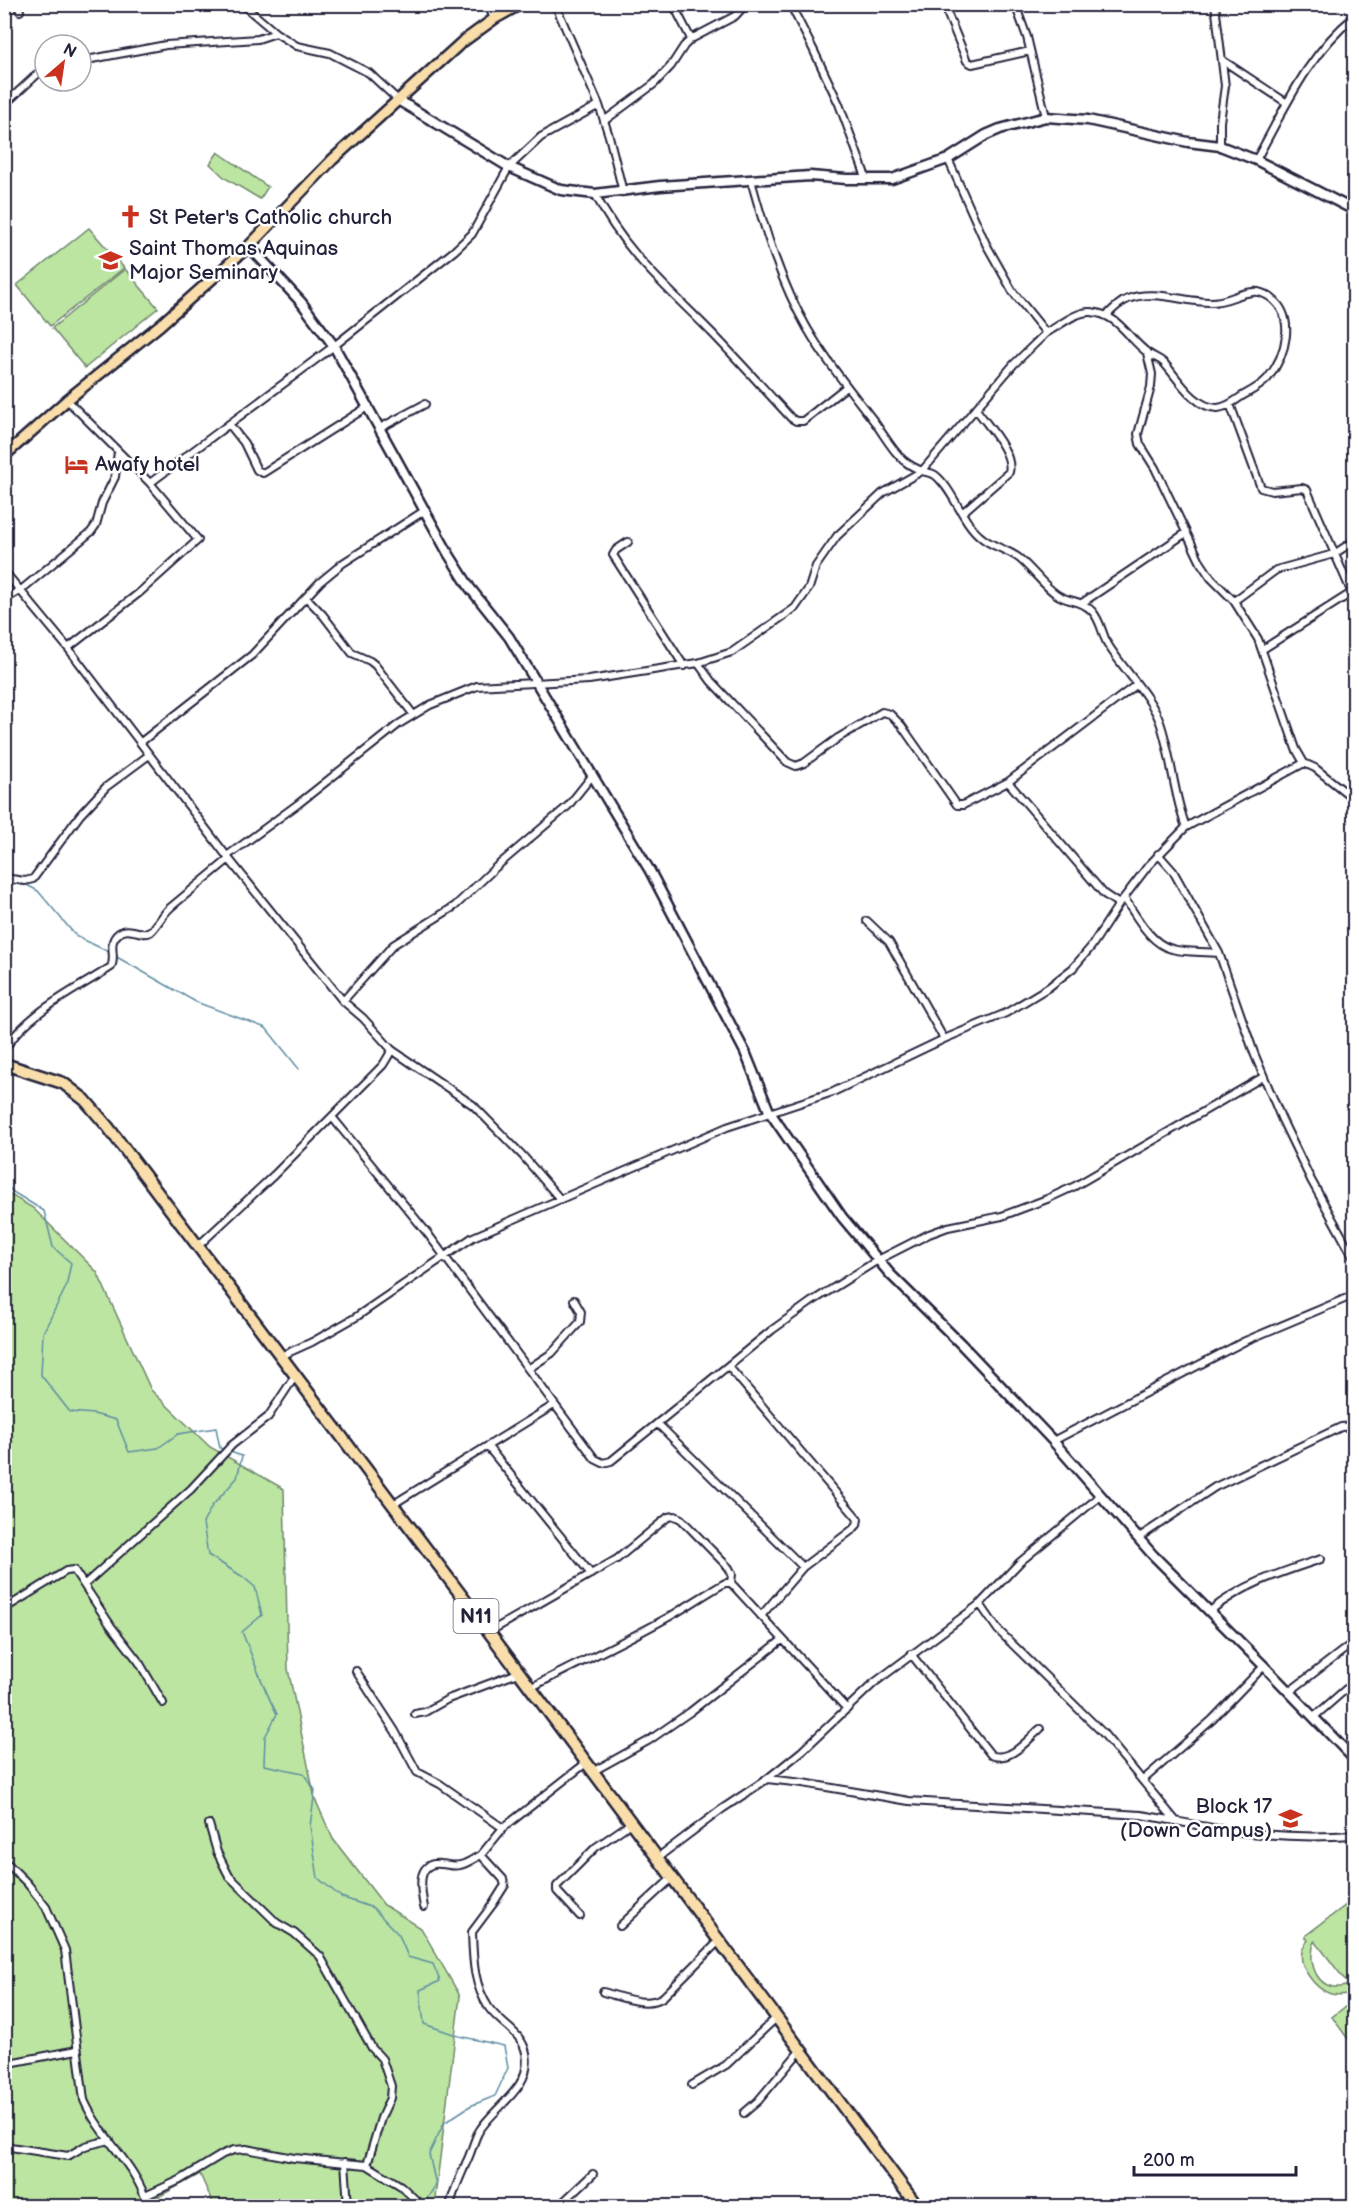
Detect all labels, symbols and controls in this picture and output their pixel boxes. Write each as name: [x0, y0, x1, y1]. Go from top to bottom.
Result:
north arrow: [33, 33, 93, 93]
text: N: [60, 40, 79, 62]
church icon: St Peter's Catholic church: [118, 204, 144, 230]
place label: St Peter's Catholic church: [149, 205, 392, 230]
place label: Saint Thomas Aquinas Major Seminary: [129, 236, 338, 285]
school or university icon: Saint Thomas Aquinas Major Seminary: [98, 247, 124, 273]
hotel icon: Awafy hotel: [64, 451, 90, 477]
place label: Awafy hotel: [95, 452, 200, 477]
road number: N11: [454, 1599, 498, 1633]
place label: Block 17 (Down Campus): [1120, 1794, 1273, 1843]
school or university icon: Block 17 (Down Campus): [1277, 1805, 1303, 1831]
scale bar: [1134, 2139, 1296, 2177]
text: 200 m: [1143, 2150, 1195, 2171]

